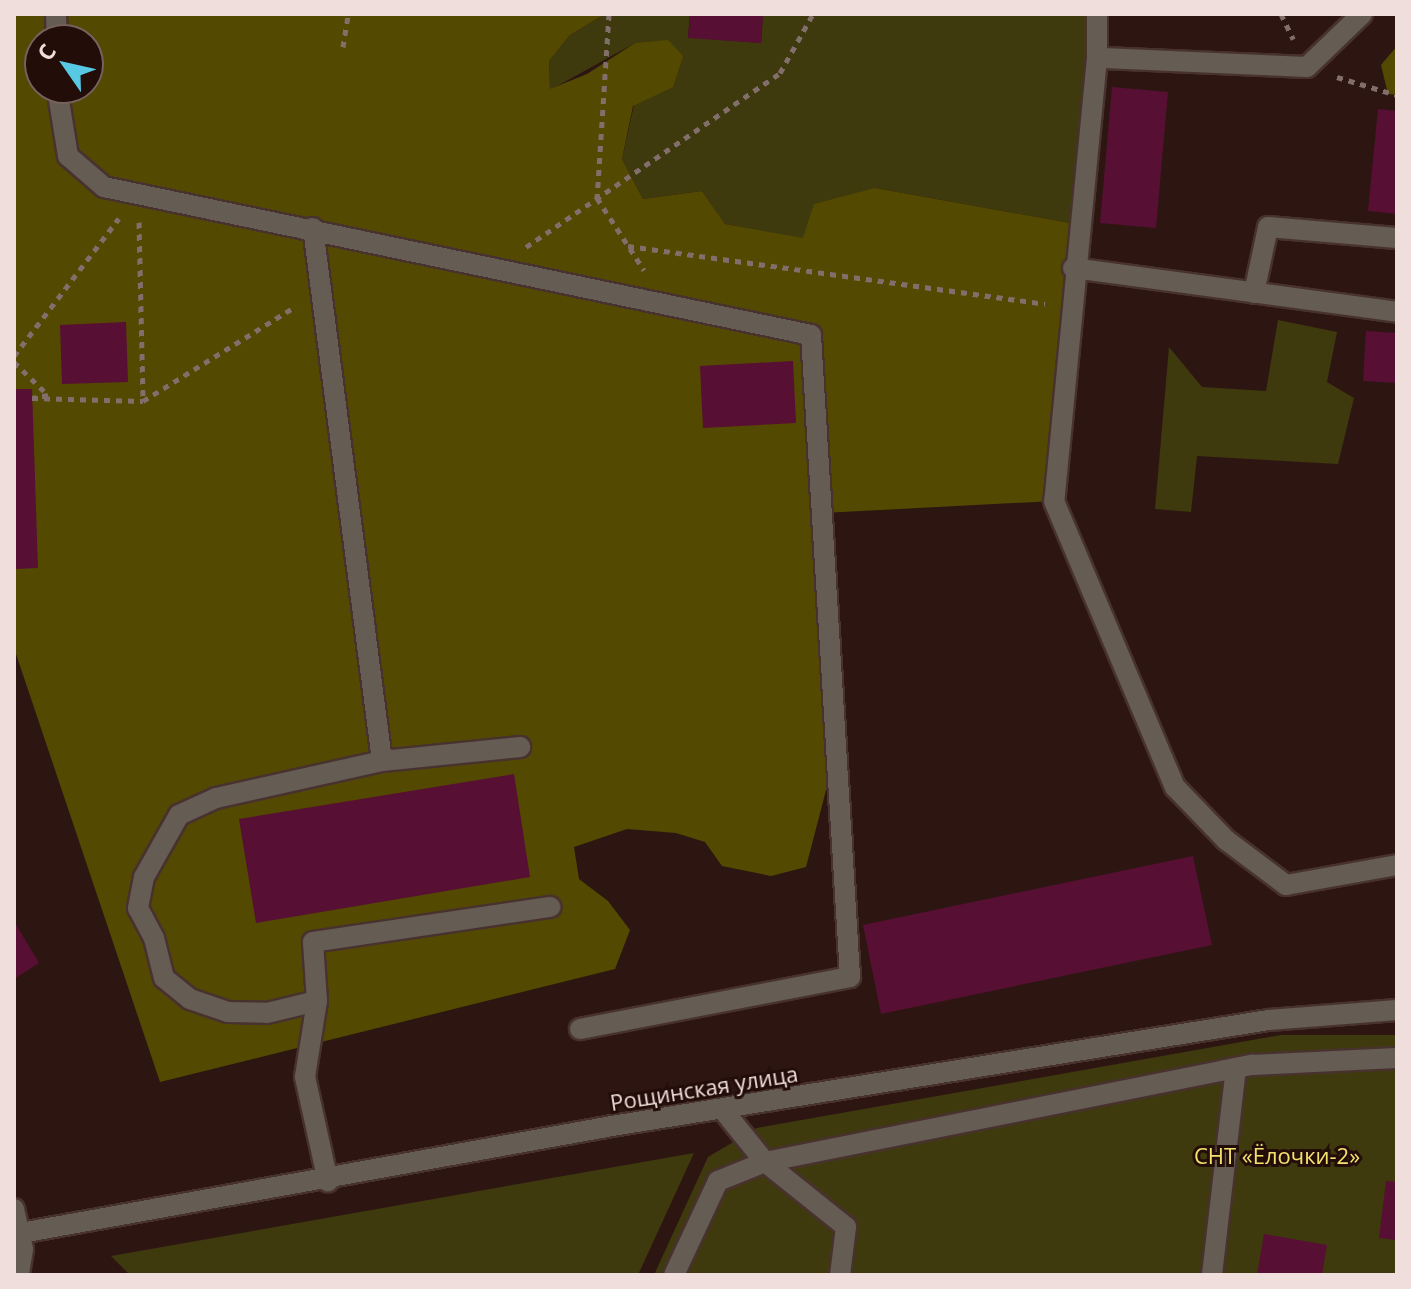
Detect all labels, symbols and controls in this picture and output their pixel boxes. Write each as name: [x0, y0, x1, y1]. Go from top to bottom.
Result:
north arrow: [24, 24, 104, 104]
text: С: [29, 37, 62, 66]
street label: Рощинская улица: [608, 1060, 800, 1116]
park label: СНТ «Ёлочки-2»: [1194, 1143, 1360, 1169]

